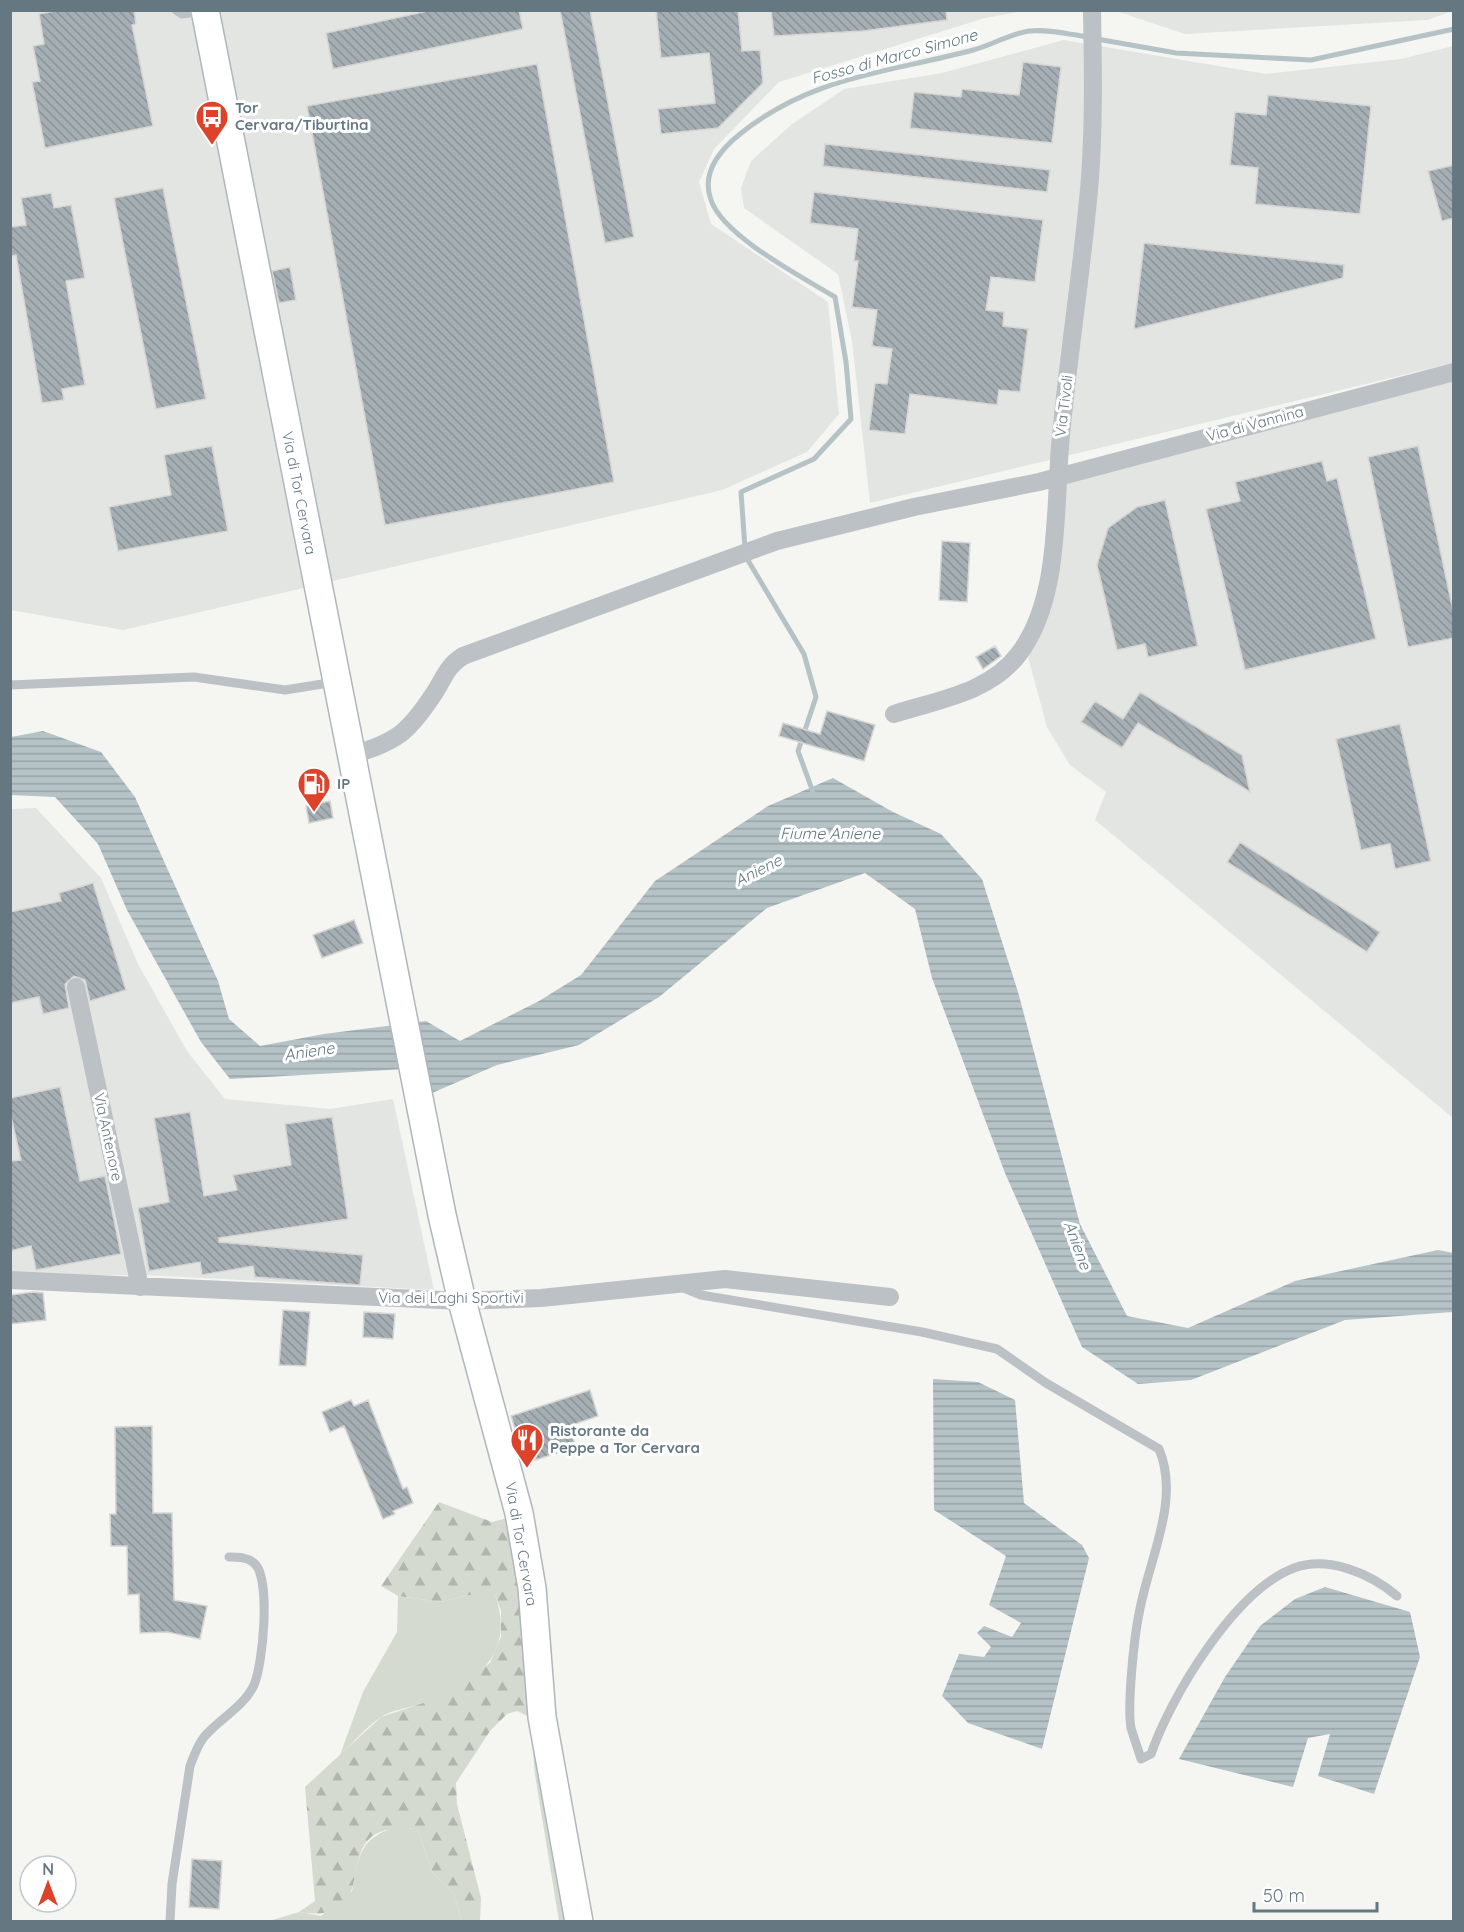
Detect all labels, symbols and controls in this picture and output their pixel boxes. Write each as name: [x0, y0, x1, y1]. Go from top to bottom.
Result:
water label: Fosso di Marco Simone: [809, 24, 980, 88]
place label: Tor Cervara/Tiburtina: [235, 98, 368, 134]
bus stop icon: Tor Cervara/Tiburtina: [194, 99, 230, 146]
street label: Via Tivoli: [1050, 374, 1077, 438]
street label: Via di Vannina: [1204, 401, 1306, 446]
street label: Via di Tor Cervara: [278, 430, 321, 556]
fuel station icon: IP: [296, 766, 332, 813]
place label: IP: [337, 774, 350, 793]
water label: Fiume Aniene: [780, 823, 881, 843]
water label: Aniene: [731, 849, 786, 890]
water label: Aniene: [283, 1037, 336, 1065]
street label: Via Antenore: [90, 1091, 127, 1183]
water label: Aniene: [1060, 1218, 1096, 1273]
street label: Via dei Laghi Sportivi: [378, 1288, 524, 1307]
place label: Ristorante da Peppe a Tor Cervara: [550, 1421, 700, 1457]
restaurant icon: Ristorante da Peppe a Tor Cervara: [509, 1422, 545, 1469]
street label: Via di Tor Cervara: [501, 1480, 542, 1607]
north arrow: [18, 1854, 78, 1914]
text: N: [42, 1859, 54, 1879]
scale bar: [1254, 1875, 1377, 1913]
text: 50 m: [1263, 1884, 1305, 1907]

